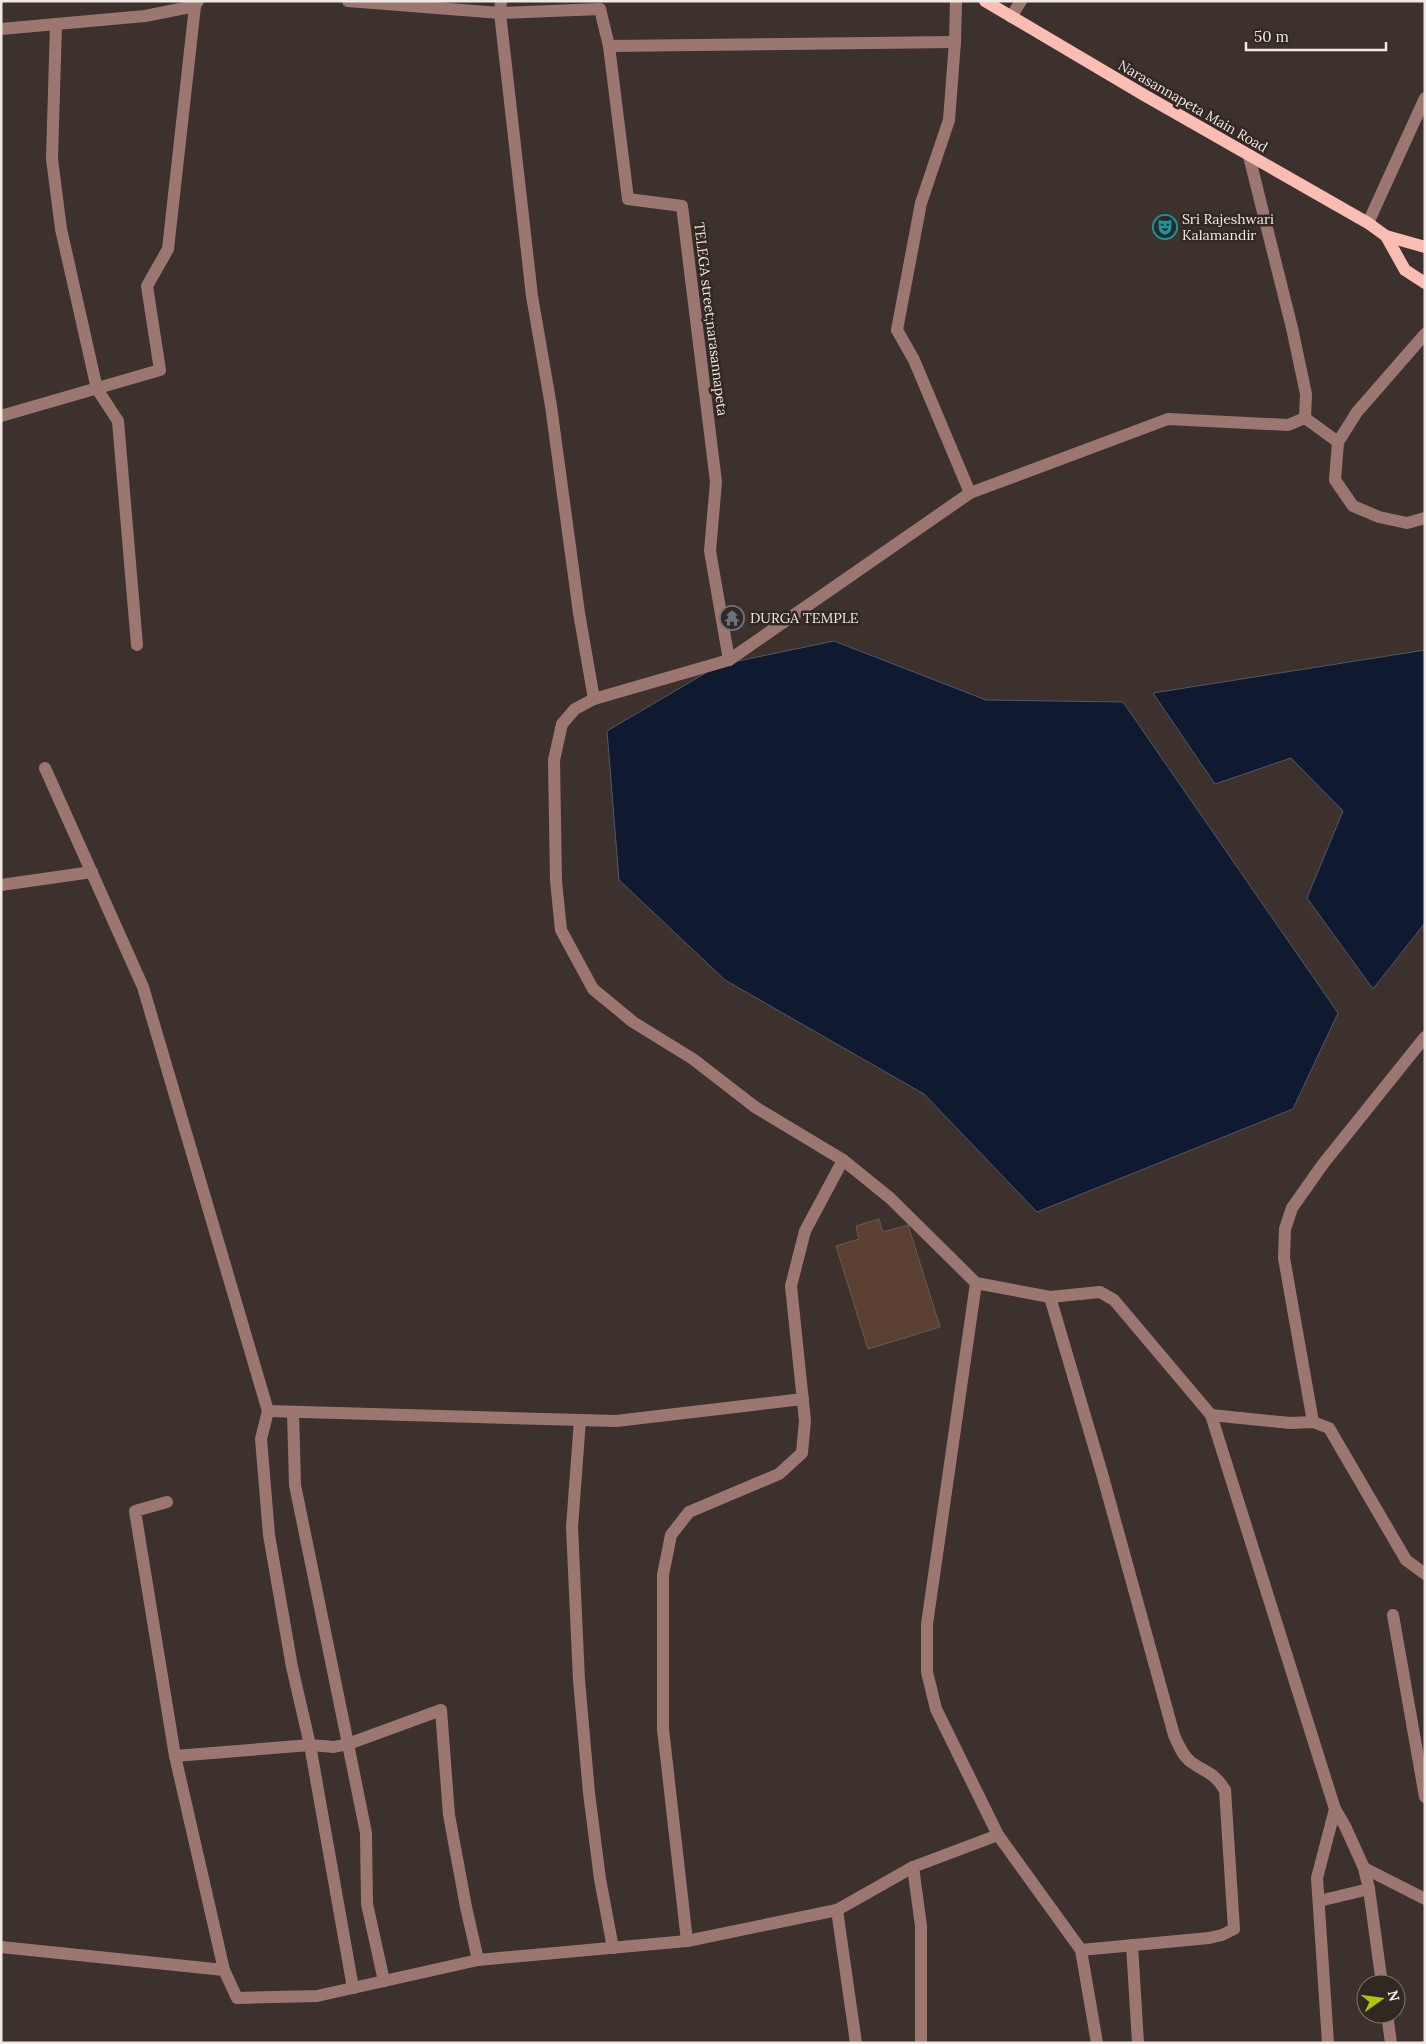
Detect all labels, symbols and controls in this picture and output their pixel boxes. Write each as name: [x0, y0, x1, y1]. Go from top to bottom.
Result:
scale bar: [1246, 20, 1386, 52]
text: 50 m: [1254, 27, 1289, 46]
street label: Narasannapeta Main Road: [1115, 56, 1271, 156]
place label: Sri Rajeshwari Kalamandir: [1182, 210, 1274, 244]
theatre icon: Sri Rajeshwari Kalamandir: [1152, 214, 1178, 240]
street label: TELEGA street;narasannapeta: [690, 221, 732, 417]
temple icon: DURGA TEMPLE: [719, 605, 745, 631]
place label: DURGA TEMPLE: [750, 609, 859, 627]
north arrow: [1356, 1974, 1406, 2024]
text: N: [1384, 1988, 1404, 2003]

